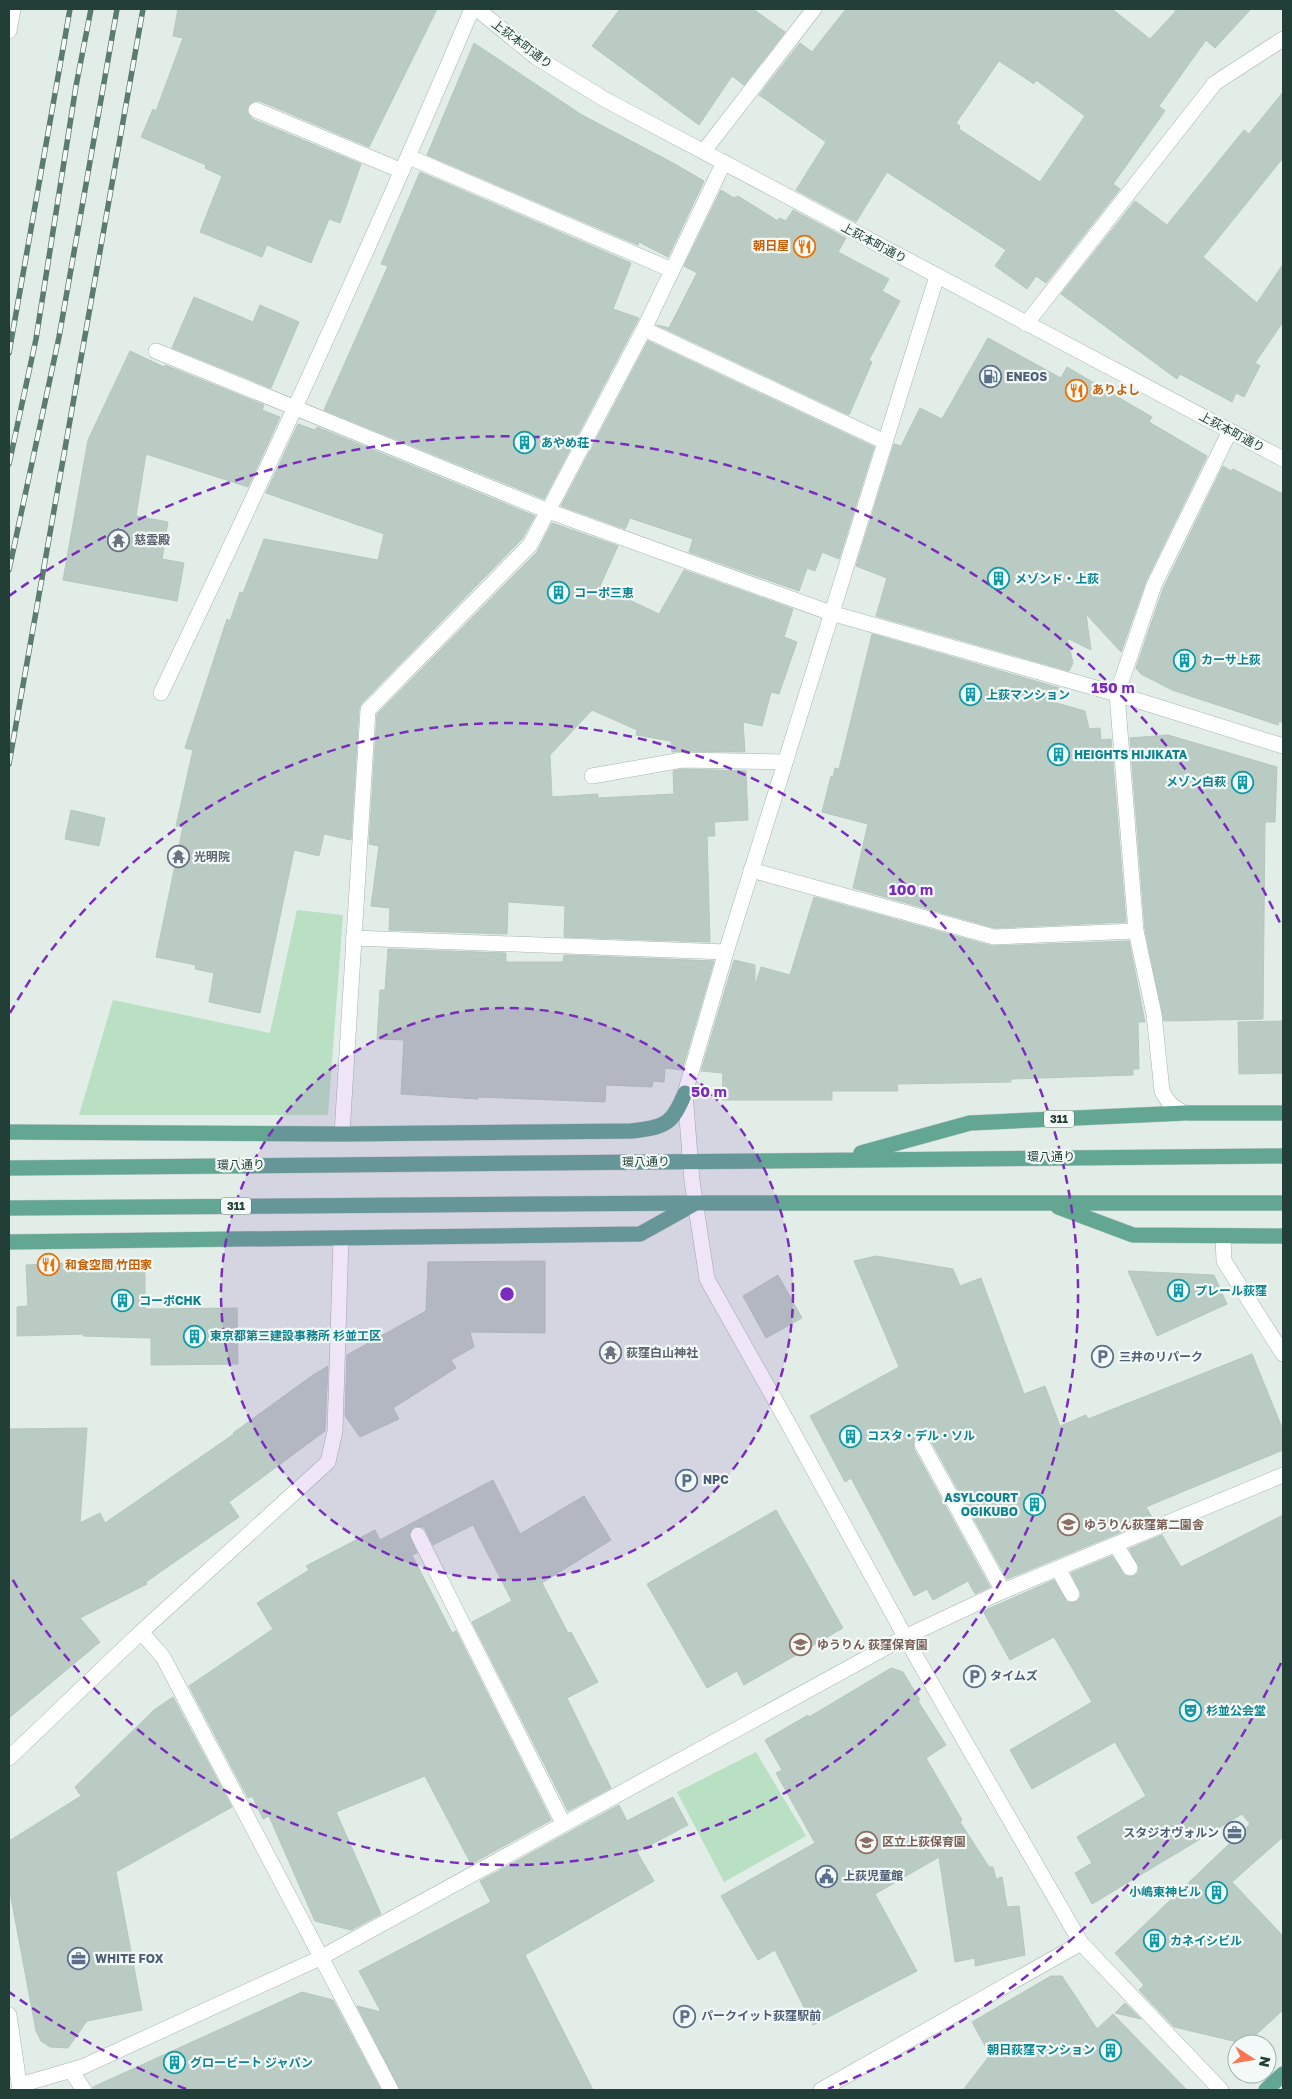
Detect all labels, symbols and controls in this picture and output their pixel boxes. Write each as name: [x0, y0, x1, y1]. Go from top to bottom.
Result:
street label: 上荻本町通り: [489, 16, 556, 71]
street label: 上荻本町通り: [839, 219, 910, 266]
restaurant icon: 朝日屋: [793, 234, 817, 258]
place label: 朝日屋: [753, 238, 789, 253]
fuel station icon: ENEOS: [978, 365, 1002, 389]
place label: ENEOS: [1006, 369, 1047, 384]
restaurant icon: ありよし: [1064, 378, 1088, 402]
place label: ありよし: [1092, 382, 1140, 397]
street label: 上荻本町通り: [1197, 408, 1268, 455]
building icon: あやめ荘: [513, 431, 537, 455]
place label: あやめ荘: [541, 435, 589, 450]
temple icon: 慈雲殿: [106, 528, 130, 552]
place label: 慈雲殿: [134, 532, 170, 547]
building icon: メゾンド・上荻: [987, 567, 1011, 591]
place label: メゾンド・上荻: [1015, 571, 1099, 586]
building icon: コーポ三恵: [546, 581, 570, 605]
place label: コーポ三恵: [574, 585, 634, 600]
building icon: カーサ上荻: [1173, 648, 1197, 672]
place label: カーサ上荻: [1201, 652, 1261, 667]
text: 150 m: [1091, 678, 1135, 696]
building icon: 上荻マンション: [958, 683, 982, 707]
place label: 上荻マンション: [986, 687, 1070, 702]
building icon: HEIGHTS HIJIKATA: [1046, 743, 1070, 767]
place label: HEIGHTS HIJIKATA: [1074, 747, 1188, 762]
building icon: メゾン白萩: [1230, 770, 1254, 794]
place label: メゾン白萩: [1166, 774, 1226, 789]
temple icon: 光明院: [166, 845, 190, 869]
place label: 光明院: [194, 849, 230, 864]
text: 100 m: [889, 880, 933, 898]
text: 50 m: [691, 1082, 727, 1100]
road number: 311: [1044, 1110, 1074, 1128]
street label: 環八通り: [1027, 1149, 1075, 1164]
street label: 環八通り: [622, 1154, 670, 1169]
street label: 環八通り: [217, 1157, 265, 1172]
road number: 311: [221, 1198, 251, 1214]
restaurant icon: 和食空間 竹田家: [37, 1253, 61, 1277]
place label: 和食空間 竹田家: [65, 1257, 152, 1272]
building icon: プレール荻窪: [1167, 1279, 1191, 1303]
place label: プレール荻窪: [1195, 1283, 1267, 1298]
centre of rings: [498, 1285, 516, 1303]
building icon: コーポCHK: [111, 1289, 135, 1313]
place label: コーポCHK: [139, 1293, 202, 1308]
building icon: 東京都第三建設事務所 杉並工区: [182, 1324, 206, 1348]
place label: 東京都第三建設事務所 杉並工区: [210, 1328, 381, 1343]
temple icon: 荻窪白山神社: [598, 1341, 622, 1365]
place label: 荻窪白山神社: [626, 1345, 698, 1360]
parking icon: 三井のリパーク: [1091, 1345, 1115, 1369]
place label: 三井のリパーク: [1119, 1349, 1203, 1364]
building icon: コスタ・デル・ソル: [839, 1424, 863, 1448]
place label: コスタ・デル・ソル: [867, 1428, 975, 1443]
parking icon: NPC: [675, 1468, 699, 1492]
place label: NPC: [703, 1472, 729, 1487]
place label: ASYLCOURT OGIKUBO: [944, 1490, 1018, 1519]
building icon: ASYLCOURT OGIKUBO: [1022, 1493, 1046, 1517]
school or university icon: ゆうりん荻窪第二園舎: [1056, 1513, 1080, 1537]
place label: ゆうりん荻窪第二園舎: [1084, 1517, 1204, 1532]
school or university icon: ゆうりん 荻窪保育園: [789, 1633, 813, 1657]
place label: ゆうりん 荻窪保育園: [817, 1637, 928, 1652]
parking icon: タイムズ: [962, 1664, 986, 1688]
place label: タイムズ: [990, 1668, 1038, 1683]
theatre icon: 杉並公会堂: [1178, 1699, 1202, 1723]
place label: 杉並公会堂: [1206, 1703, 1266, 1718]
office icon: スタジオヴォルン: [1223, 1821, 1247, 1845]
place label: スタジオヴォルン: [1123, 1825, 1219, 1840]
school or university icon: 区立上荻保育園: [854, 1830, 878, 1854]
place label: 区立上荻保育園: [882, 1834, 966, 1849]
public building icon: 上荻児童館: [815, 1864, 839, 1888]
place label: 上荻児童館: [843, 1868, 903, 1883]
building icon: 小嶋東神ビル: [1205, 1880, 1229, 1904]
place label: 小嶋東神ビル: [1129, 1884, 1201, 1899]
building icon: カネイシビル: [1142, 1929, 1166, 1953]
place label: カネイシビル: [1170, 1933, 1242, 1948]
office icon: WHITE FOX: [67, 1947, 91, 1971]
place label: WHITE FOX: [95, 1951, 164, 1966]
parking icon: パークイット荻窪駅前: [673, 2004, 697, 2028]
place label: パークイット荻窪駅前: [701, 2008, 821, 2023]
north arrow: [1227, 2034, 1277, 2084]
building icon: 朝日荻窪マンション: [1099, 2038, 1123, 2062]
place label: 朝日荻窪マンション: [987, 2042, 1095, 2057]
building icon: グロービート ジャパン: [162, 2051, 186, 2075]
place label: グロービート ジャパン: [190, 2055, 313, 2070]
text: N: [1256, 2055, 1275, 2069]

